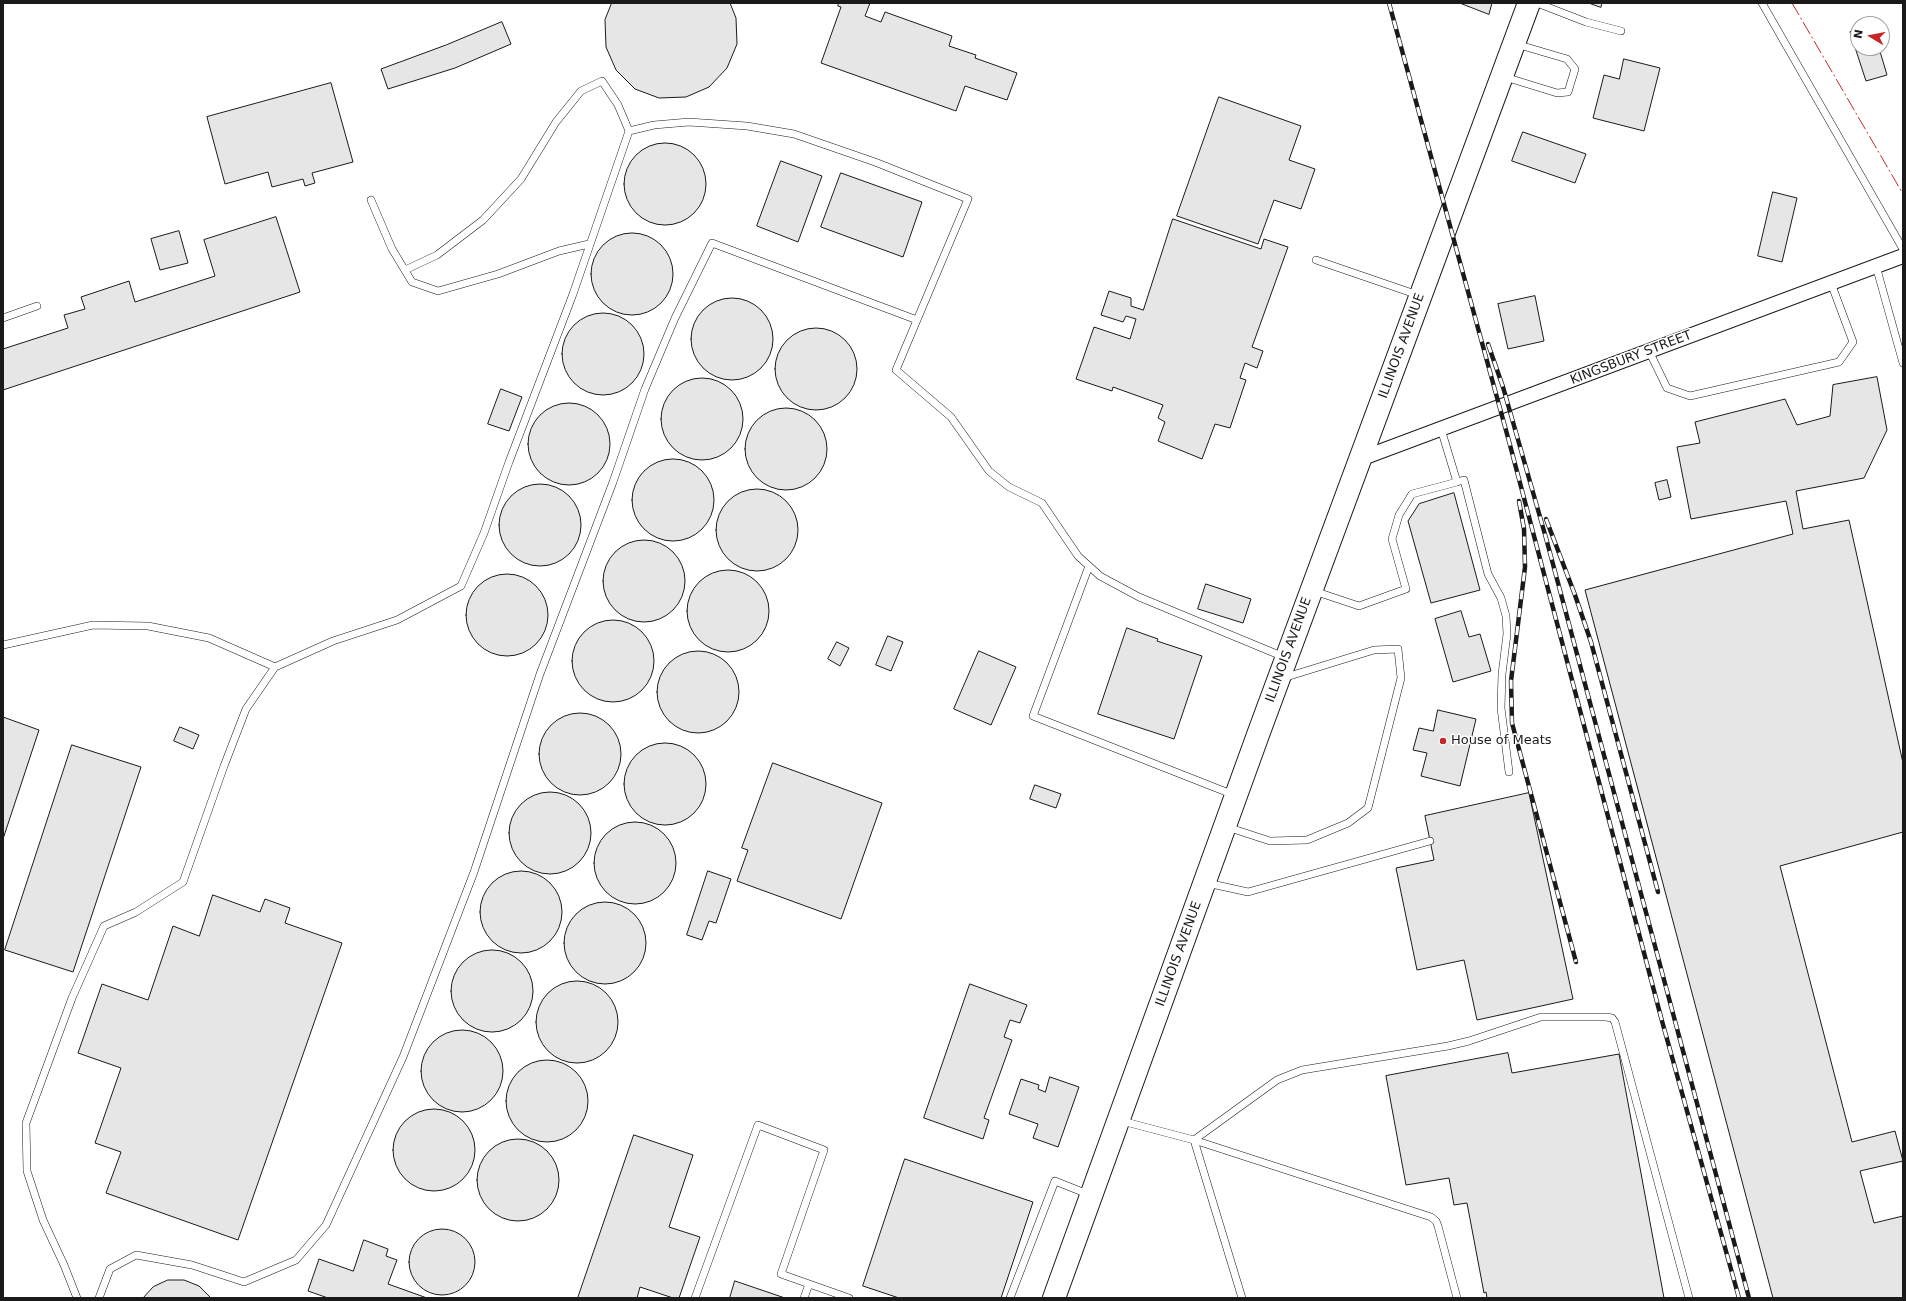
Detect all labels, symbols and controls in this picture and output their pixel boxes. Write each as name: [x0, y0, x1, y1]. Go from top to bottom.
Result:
north arrow: [1850, 16, 1890, 56]
text: N: [1851, 28, 1866, 40]
street label: ILLINOIS AVENUE: [1376, 291, 1428, 401]
street label: KINGSBURY STREET: [1568, 328, 1694, 388]
street label: ILLINOIS AVENUE: [1263, 595, 1315, 705]
place label: House of Meats: [1451, 733, 1552, 749]
marker: House of Meats: [1438, 736, 1448, 746]
street label: ILLINOIS AVENUE: [1153, 899, 1205, 1009]

